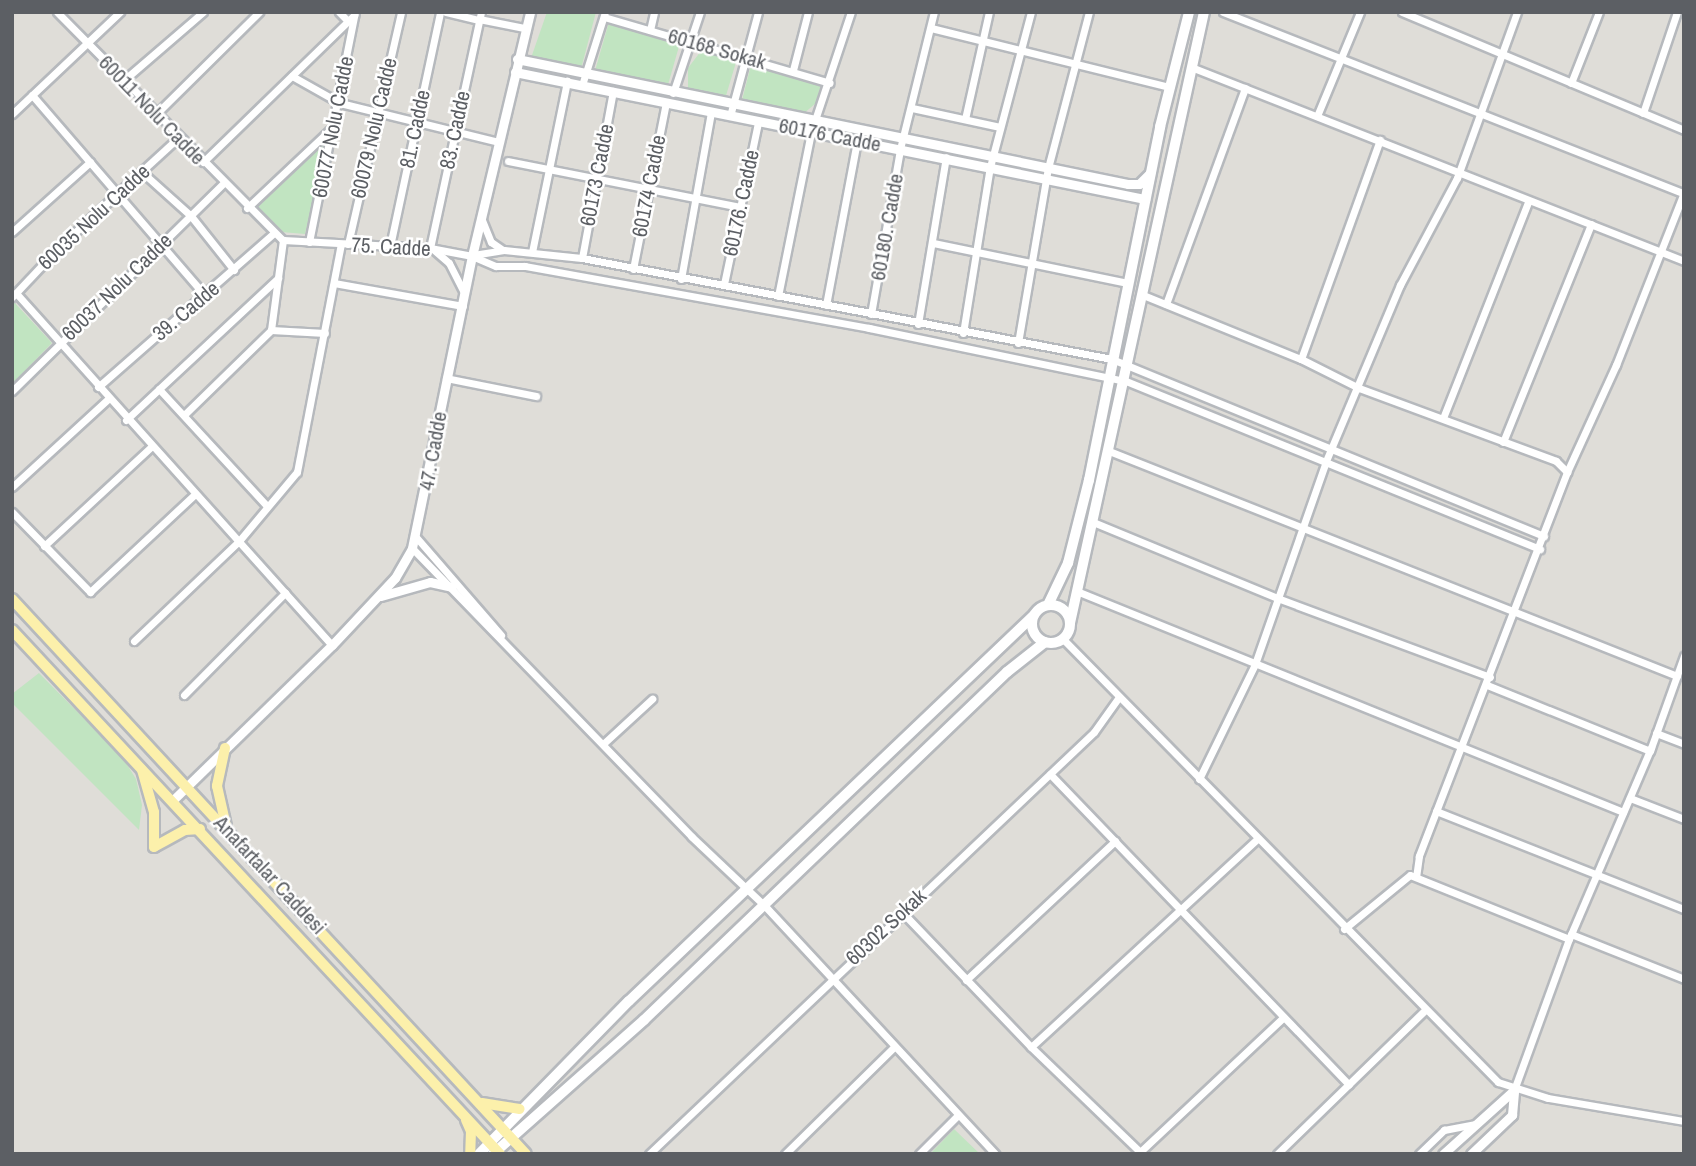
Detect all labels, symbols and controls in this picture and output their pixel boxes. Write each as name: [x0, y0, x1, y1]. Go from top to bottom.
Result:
street label: 60168 Sokak: [665, 23, 769, 75]
street label: 60011 Nolu Cadde: [93, 50, 211, 170]
street label: 60077 Nolu Cadde: [307, 54, 359, 200]
street label: 60079 Nolu Cadde: [346, 55, 402, 201]
street label: 81. Cadde: [394, 88, 436, 170]
street label: 83. Cadde: [434, 89, 476, 171]
street label: 60176 Cadde: [777, 113, 883, 157]
street label: 60173 Cadde: [575, 122, 619, 228]
street label: 60174 Cadde: [627, 133, 671, 239]
street label: 60176. Cadde: [717, 147, 765, 259]
street label: 60035 Nolu Cadde: [33, 159, 155, 275]
street label: 60180. Cadde: [865, 172, 909, 282]
street label: 60037 Nolu Cadde: [57, 228, 177, 346]
street label: 75. Cadde: [351, 232, 431, 262]
street label: 39. Cadde: [147, 276, 225, 346]
street label: 47. Cadde: [414, 410, 452, 492]
street label: Anafartalar Caddesi: [209, 810, 331, 940]
street label: 60302 Sokak: [841, 884, 931, 970]

